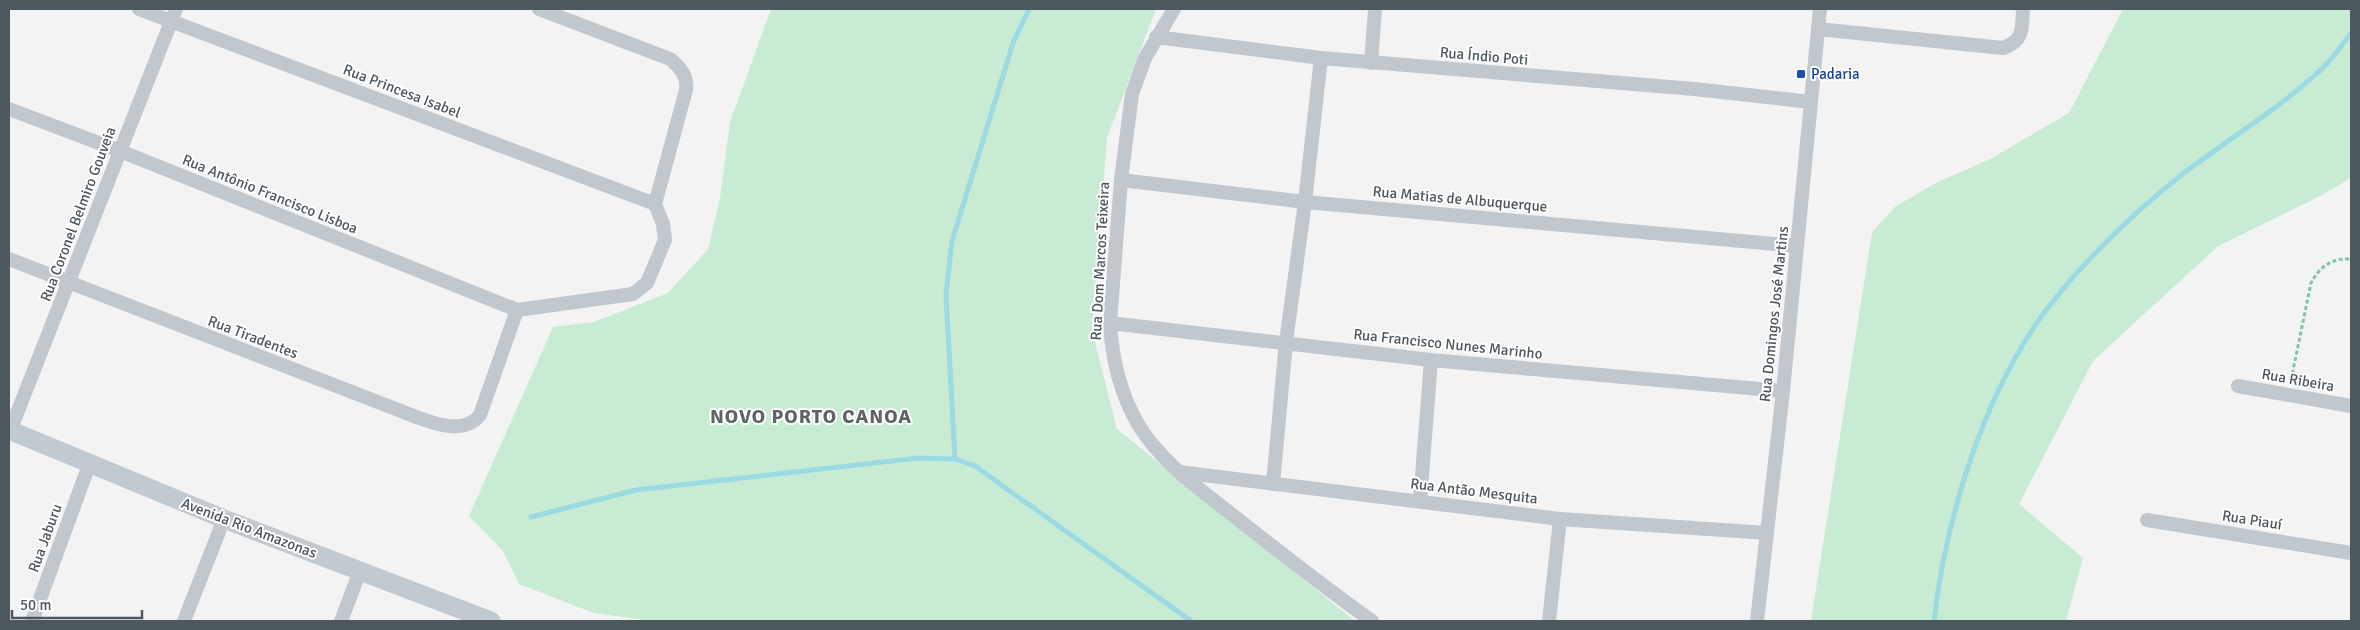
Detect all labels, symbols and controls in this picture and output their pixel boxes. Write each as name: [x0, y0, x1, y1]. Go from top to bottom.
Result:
street label: Rua Índio Poti: [1439, 42, 1529, 69]
street label: Rua Princesa Isabel: [341, 60, 463, 122]
place label: Padaria: [1811, 65, 1860, 83]
marker: Padaria: [1795, 68, 1807, 80]
street label: Rua Coronel Belmiro Gouveia: [36, 124, 120, 304]
street label: Rua Antônio Francisco Lisboa: [180, 151, 360, 237]
street label: Rua Dom Marcos Teixeira: [1087, 181, 1113, 341]
street label: Rua Matias de Albuquerque: [1372, 182, 1548, 216]
street label: Rua Domingos José Martins: [1756, 225, 1792, 403]
street label: Rua Tiradentes: [205, 312, 301, 363]
street label: Rua Francisco Nunes Marinho: [1353, 325, 1544, 363]
street label: Rua Ribeira: [2260, 365, 2336, 395]
district label: NOVO PORTO CANOA: [710, 404, 912, 429]
street label: Rua Antão Mesquita: [1409, 474, 1539, 508]
street label: Avenida Rio Amazonas: [179, 494, 320, 562]
street label: Rua Jaburu: [24, 501, 66, 575]
street label: Rua Piauí: [2221, 506, 2283, 534]
scale bar: [12, 588, 142, 620]
text: 50 m: [20, 596, 51, 614]

